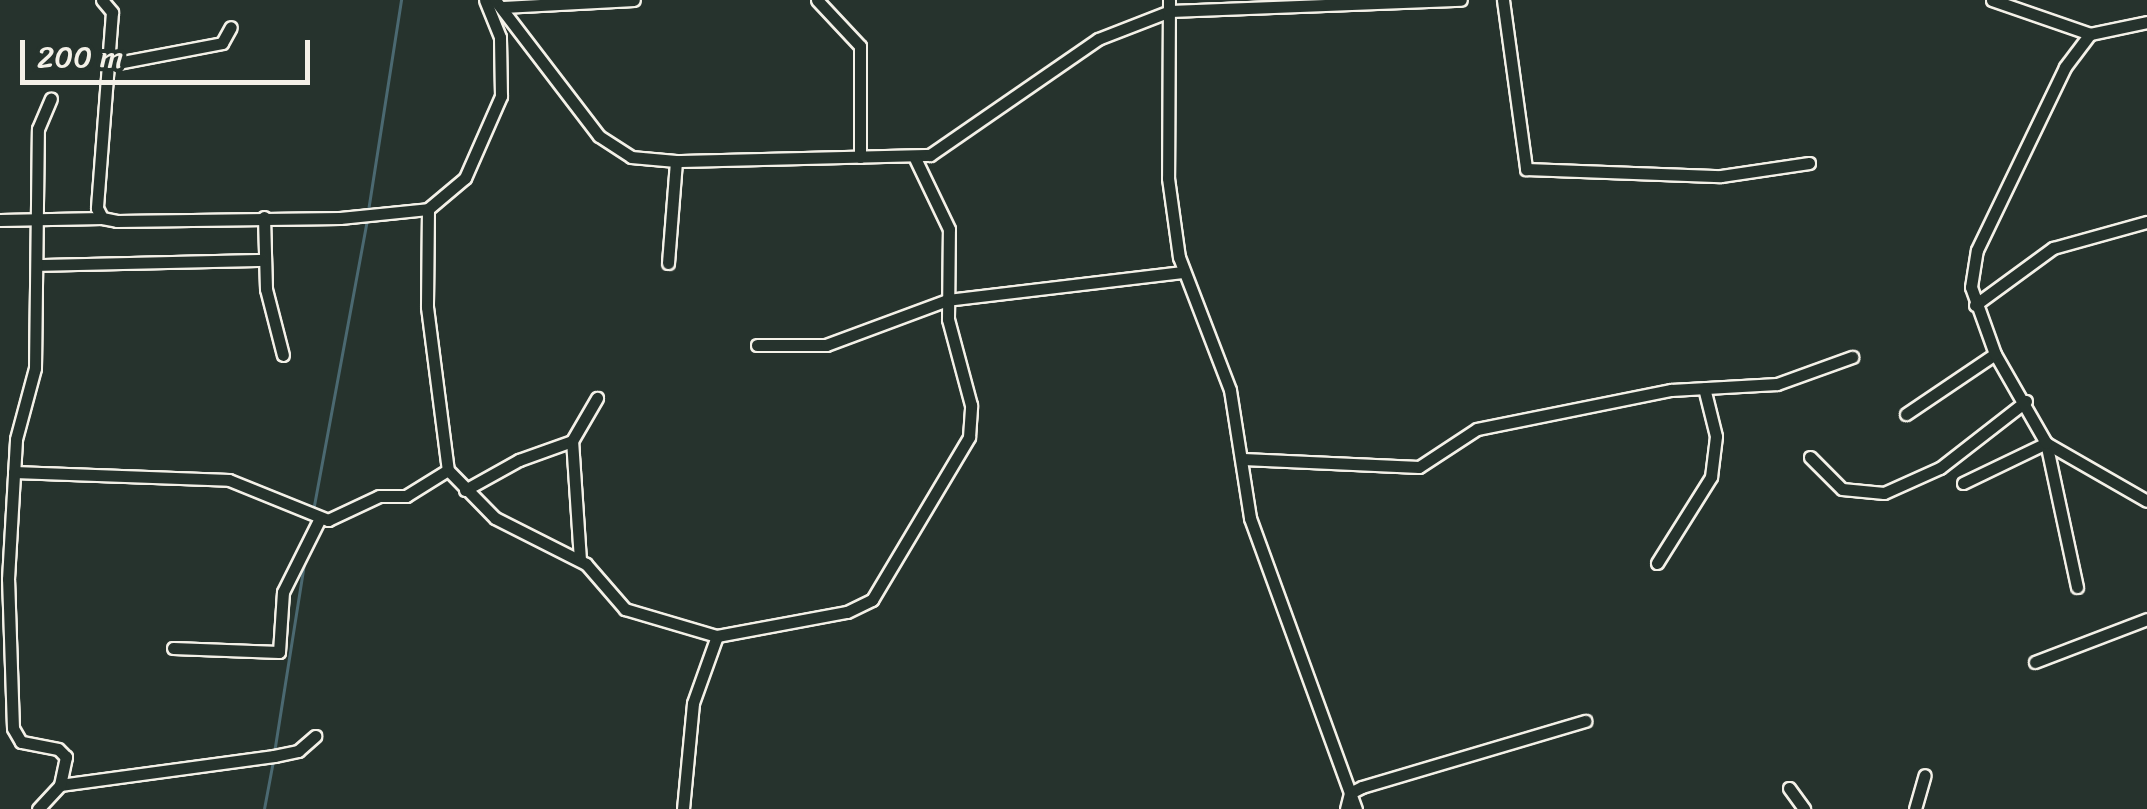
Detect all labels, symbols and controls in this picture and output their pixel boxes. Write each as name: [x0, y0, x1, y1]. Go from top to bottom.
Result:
scale bar: [25, 20, 315, 82]
text: 200 m: [37, 30, 123, 84]

